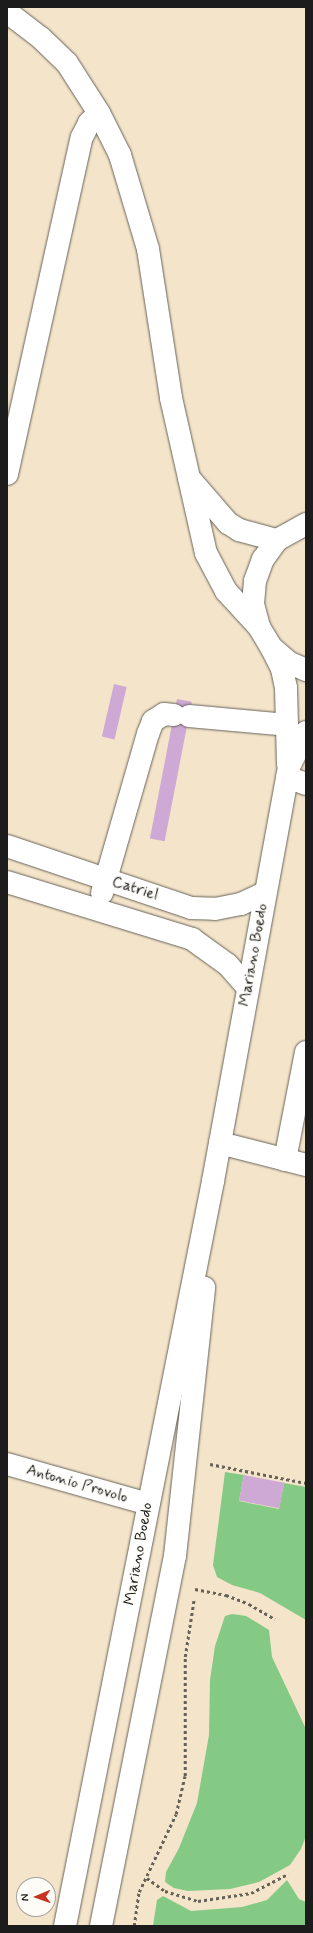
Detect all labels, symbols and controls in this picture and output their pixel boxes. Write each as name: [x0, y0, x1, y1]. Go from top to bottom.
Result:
street label: Catriel: [109, 873, 161, 905]
street label: Mariano Boedo: [236, 902, 272, 1008]
street label: Antonio Provolo: [24, 1460, 130, 1508]
street label: Mariano Boedo: [121, 1501, 157, 1607]
north arrow: [16, 1877, 56, 1917]
text: N: [18, 1893, 32, 1901]

